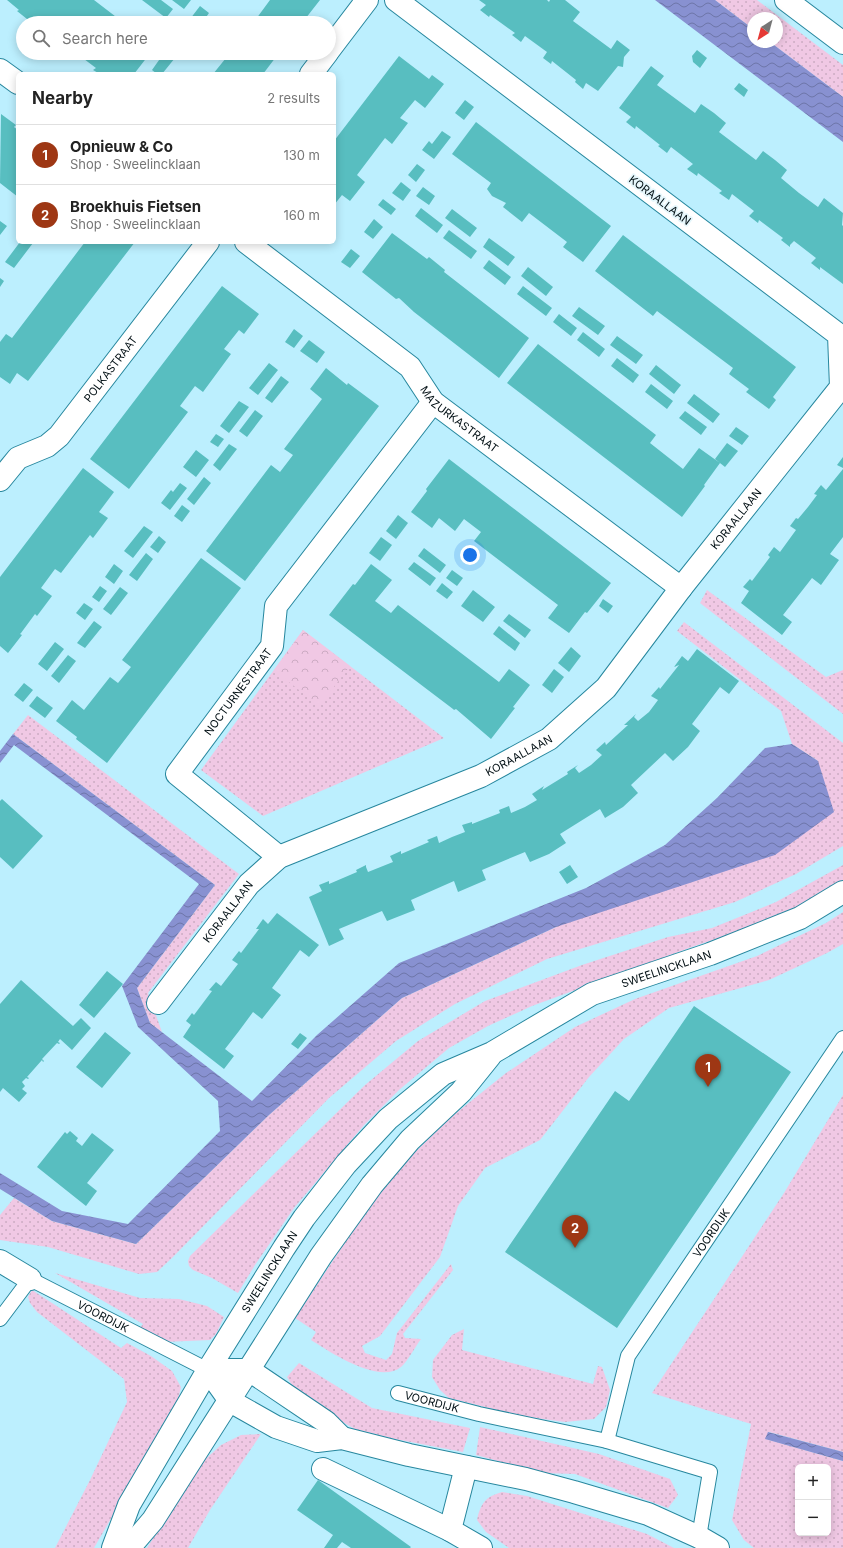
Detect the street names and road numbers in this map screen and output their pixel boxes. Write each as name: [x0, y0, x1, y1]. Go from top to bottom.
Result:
street label: KORAALLAAN: [626, 172, 694, 228]
street label: POLKASTRAAT: [81, 333, 140, 405]
street label: MAZURKASTRAAT: [417, 383, 501, 455]
street label: KORAALLAAN: [707, 486, 765, 552]
street label: NOCTURNESTRAAT: [201, 645, 275, 738]
street label: KORAALLAAN: [483, 732, 555, 779]
street label: KORAALLAAN: [200, 878, 256, 945]
street label: SWEELINCKLAAN: [620, 947, 713, 991]
street label: VOORDIJK: [690, 1206, 733, 1260]
street label: SWEELINCKLAAN: [238, 1228, 300, 1315]
street label: VOORDIJK: [75, 1297, 132, 1336]
street label: VOORDIJK: [403, 1388, 461, 1416]

